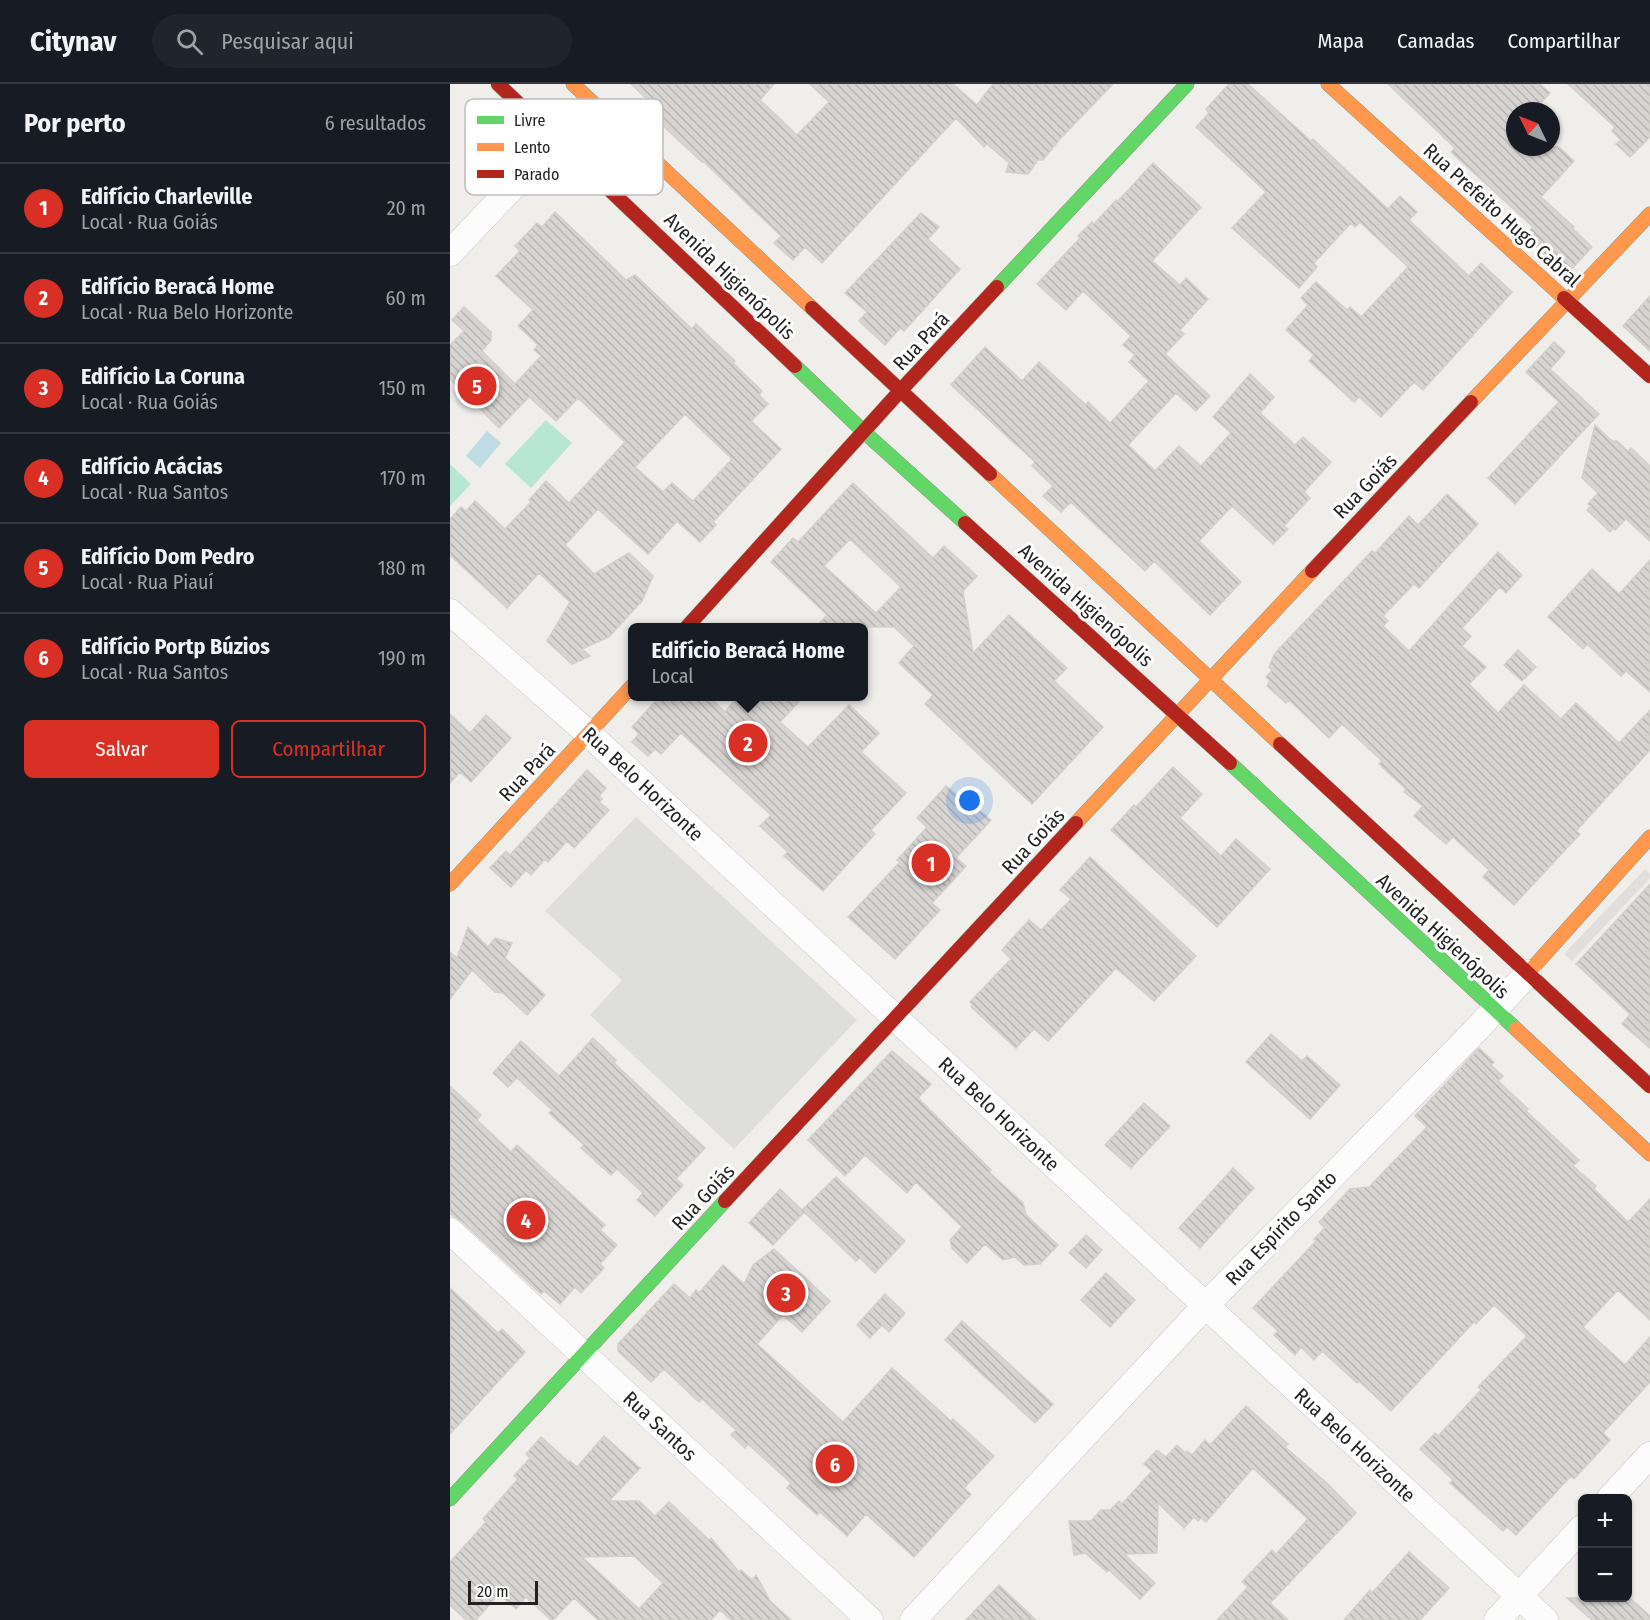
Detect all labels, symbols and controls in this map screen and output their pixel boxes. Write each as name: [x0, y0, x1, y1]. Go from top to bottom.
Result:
search box: [152, 14, 572, 68]
text: Citynav: [30, 25, 116, 58]
icon: search: [173, 25, 206, 58]
text: Pesquisar aqui: [221, 28, 354, 55]
text: Mapa: [1318, 28, 1364, 54]
text: Camadas: [1397, 28, 1475, 54]
text: Compartilhar: [1508, 28, 1620, 54]
legend: [465, 99, 663, 195]
north arrow: [1506, 102, 1560, 156]
text: Por perto: [24, 108, 126, 139]
text: 6 resultados: [325, 111, 426, 135]
text: Livre: [514, 111, 545, 130]
text: Lento: [514, 138, 550, 157]
street label: Rua Prefeito Hugo Cabral: [1419, 138, 1585, 292]
text: Parado: [514, 165, 559, 184]
text: Edifício Charleville: [81, 183, 252, 210]
text: 1: [39, 196, 48, 220]
text: 20 m: [387, 196, 426, 220]
street label: Avenida Higienópolis: [660, 207, 800, 345]
text: Local · Rua Goiás: [81, 210, 218, 234]
text: Edifício Beracá Home: [81, 273, 274, 300]
text: 2: [39, 286, 48, 310]
text: 60 m: [386, 286, 426, 310]
text: Local · Rua Belo Horizonte: [81, 300, 294, 324]
street label: Rua Pará: [888, 307, 954, 375]
text: Edifício La Coruna: [81, 363, 245, 390]
pin: 5: [458, 364, 496, 408]
text: 3: [39, 376, 48, 400]
text: 150 m: [379, 376, 426, 400]
text: Local · Rua Goiás: [81, 390, 218, 414]
street label: Rua Goiás: [1328, 448, 1402, 524]
text: Edifício Acácias: [81, 453, 223, 480]
text: 4: [38, 466, 49, 490]
text: 170 m: [380, 466, 426, 490]
text: Local · Rua Santos: [81, 480, 228, 504]
street label: Avenida Higienópolis: [1014, 538, 1158, 672]
text: Edifício Dom Pedro: [81, 543, 254, 570]
text: 5: [39, 556, 48, 580]
text: 180 m: [378, 556, 426, 580]
text: Local · Rua Piauí: [81, 570, 213, 594]
popup: [628, 623, 868, 701]
text: Edifício Portp Búzios: [81, 633, 270, 660]
text: Edifício Beracá Home: [651, 637, 845, 664]
text: 6: [38, 646, 49, 670]
text: 190 m: [378, 646, 426, 670]
text: Local · Rua Santos: [81, 660, 228, 684]
text: Local: [651, 664, 694, 688]
button: Salvar: [24, 720, 219, 778]
button: Compartilhar: [231, 720, 426, 778]
pin: 2: [728, 720, 768, 766]
street label: Rua Belo Horizonte: [578, 722, 708, 846]
street label: Rua Pará: [494, 738, 560, 806]
your location: [955, 786, 984, 815]
street label: Rua Goiás: [997, 803, 1069, 879]
pin: 1: [912, 840, 950, 886]
street label: Avenida Higienópolis: [1372, 868, 1514, 1004]
street label: Rua Belo Horizonte: [934, 1052, 1064, 1176]
street label: Rua Goiás: [667, 1159, 739, 1235]
street label: Rua Espírito Santo: [1220, 1166, 1342, 1290]
pin: 4: [506, 1198, 546, 1242]
pin: 3: [766, 1270, 806, 1316]
street label: Rua Belo Horizonte: [1290, 1383, 1420, 1507]
street label: Rua Santos: [618, 1386, 702, 1466]
pin: 6: [816, 1442, 854, 1486]
map controls: [1578, 1494, 1632, 1602]
button: +: [1578, 1494, 1632, 1548]
button: −: [1578, 1548, 1632, 1602]
scale bar: [468, 1578, 538, 1606]
text: 20 m: [477, 1582, 508, 1601]

